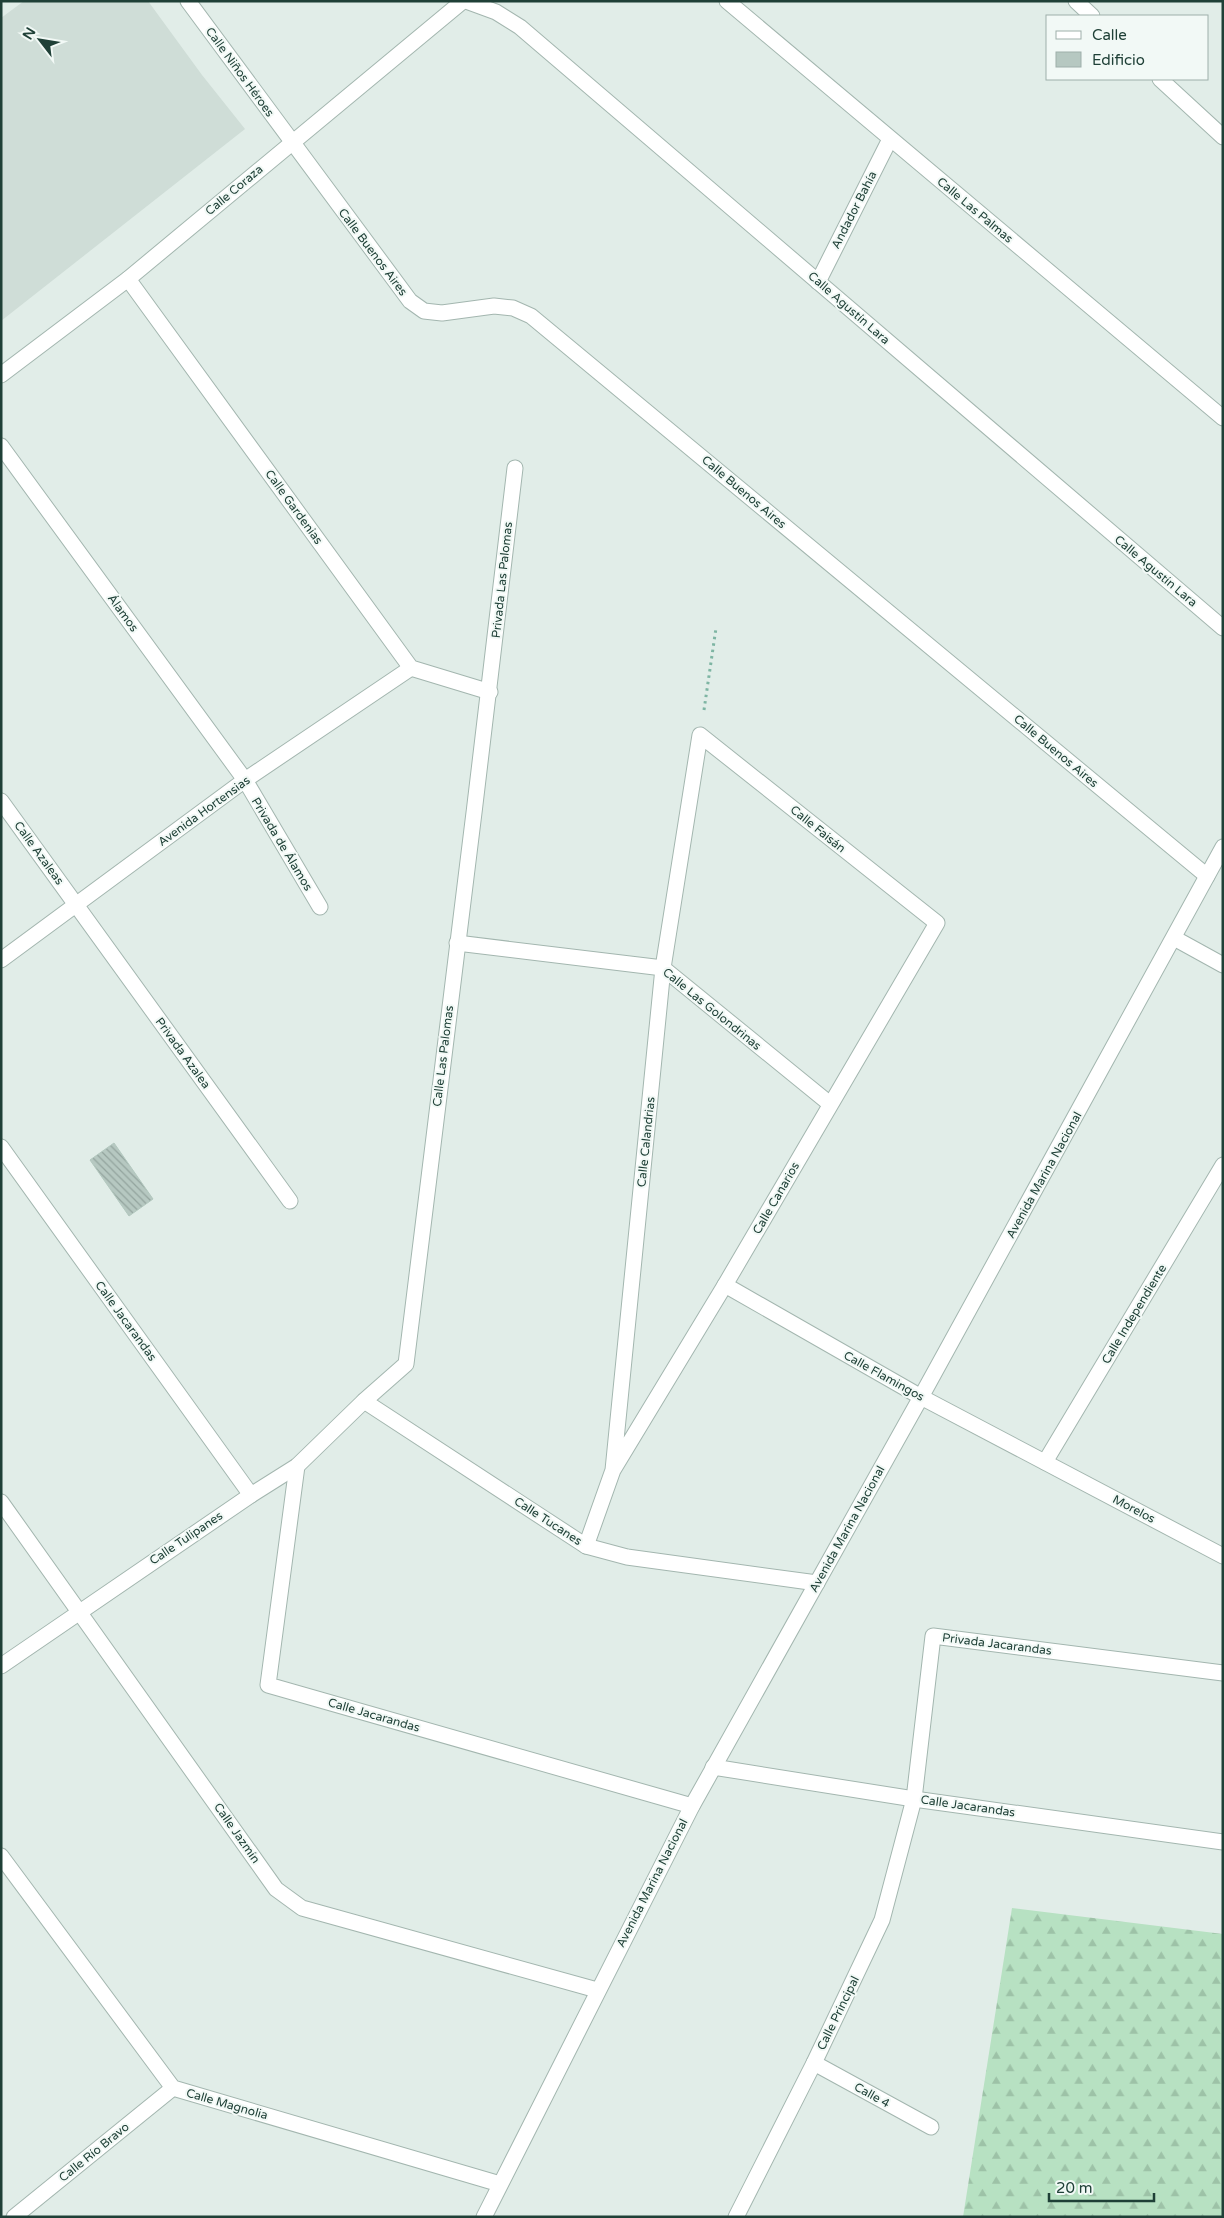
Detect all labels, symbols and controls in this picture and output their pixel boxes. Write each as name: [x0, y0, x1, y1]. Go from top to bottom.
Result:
north arrow: [15, 15, 65, 65]
legend: [1046, 15, 1209, 80]
text: N: [19, 24, 39, 43]
street label: Calle Niños Héroes: [203, 25, 277, 120]
text: Calle: [1092, 26, 1127, 44]
text: Edificio: [1092, 51, 1145, 69]
street label: Calle Coraza: [203, 162, 265, 218]
street label: Andador Bahía: [828, 169, 880, 251]
street label: Calle Las Palmas: [934, 174, 1016, 246]
street label: Calle Buenos Aires: [336, 206, 411, 299]
street label: Calle Agustín Lara: [805, 269, 893, 347]
street label: Calle Buenos Aires: [699, 453, 789, 531]
street label: Calle Gardenias: [262, 467, 326, 547]
street label: Privada Las Palomas: [489, 521, 515, 639]
street label: Calle Agustín Lara: [1112, 532, 1200, 610]
street label: Álamos: [105, 592, 141, 635]
street label: Calle Buenos Aires: [1011, 712, 1101, 790]
street label: Avenida Hortensias: [155, 773, 253, 849]
street label: Privada de Álamos: [249, 795, 315, 893]
street label: Calle Faisán: [788, 803, 848, 855]
street label: Calle Azaleas: [11, 819, 67, 888]
street label: Calle Las Golondrinas: [660, 965, 764, 1053]
street label: Calle Las Palomas: [430, 1004, 456, 1107]
street label: Privada Azalea: [153, 1015, 213, 1091]
street label: Calle Calandrias: [634, 1096, 658, 1188]
street label: Avenida Marina Nacional: [1003, 1109, 1085, 1241]
street label: Calle Canarios: [750, 1159, 802, 1236]
street label: Calle Independiente: [1099, 1262, 1169, 1366]
street label: Calle Jacarandas: [92, 1278, 160, 1364]
street label: Calle Flamingos: [841, 1348, 927, 1404]
street label: Avenida Marina Nacional: [806, 1463, 888, 1595]
street label: Morelos: [1110, 1492, 1158, 1526]
street label: Calle Tucanes: [512, 1494, 585, 1548]
street label: Calle Tulipanes: [147, 1508, 225, 1568]
street label: Privada Jacarandas: [941, 1630, 1053, 1658]
street label: Calle Jacarandas: [326, 1695, 422, 1735]
street label: Calle Jacarandas: [920, 1792, 1016, 1820]
street label: Calle Jazmín: [211, 1800, 263, 1866]
street label: Avenida Marina Nacional: [613, 1816, 691, 1950]
street label: Calle Principal: [814, 1974, 862, 2052]
street label: Calle 4: [852, 2080, 893, 2111]
street label: Calle Magnolia: [185, 2086, 269, 2122]
street label: Calle Río Bravo: [56, 2120, 132, 2184]
scale bar: [1049, 2170, 1154, 2202]
text: 20 m: [1056, 2179, 1093, 2197]

